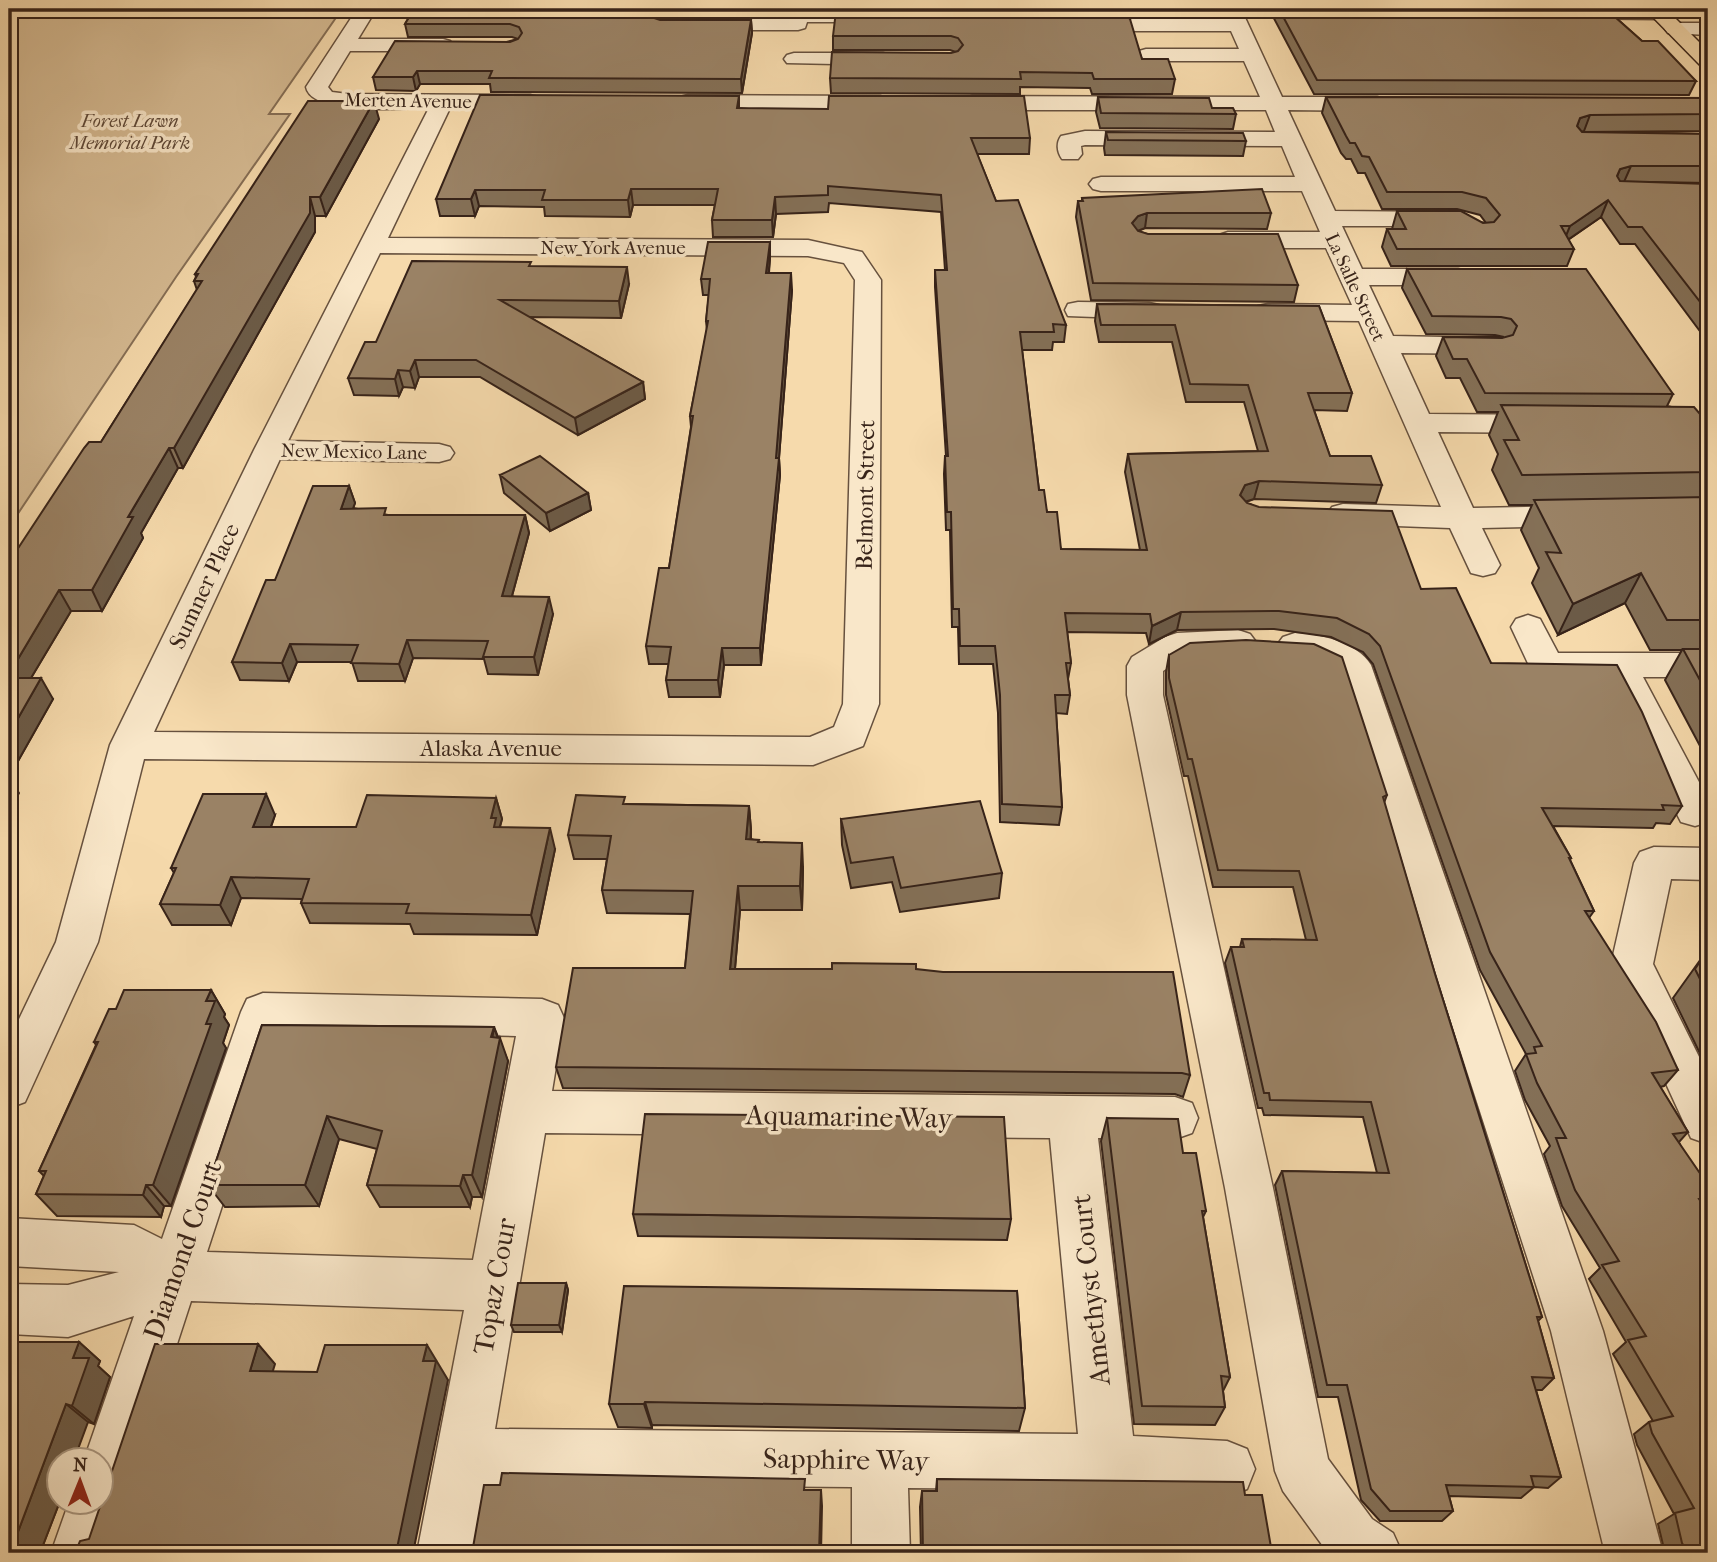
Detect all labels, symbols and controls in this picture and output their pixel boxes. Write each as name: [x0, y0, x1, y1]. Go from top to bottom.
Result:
street label: Merten Avenue: [344, 89, 472, 113]
park label: Forest Lawn Memorial Park: [68, 110, 190, 154]
street label: La Salle Street: [1320, 230, 1390, 345]
street label: New York Avenue: [540, 237, 686, 259]
street label: Belmont Street: [851, 420, 880, 570]
street label: New Mexico Lane: [281, 440, 427, 464]
street label: Sumner Place: [164, 519, 245, 653]
street label: Alaska Avenue: [419, 735, 562, 762]
street label: Aquamarine Way: [744, 1098, 954, 1135]
street label: Diamond Court: [136, 1156, 229, 1344]
street label: Amethyst Court: [1064, 1193, 1117, 1388]
street label: Topaz Cour: [466, 1215, 523, 1357]
street label: Sapphire Way: [763, 1442, 930, 1477]
north arrow: [46, 1446, 116, 1516]
text: N: [73, 1454, 88, 1476]

